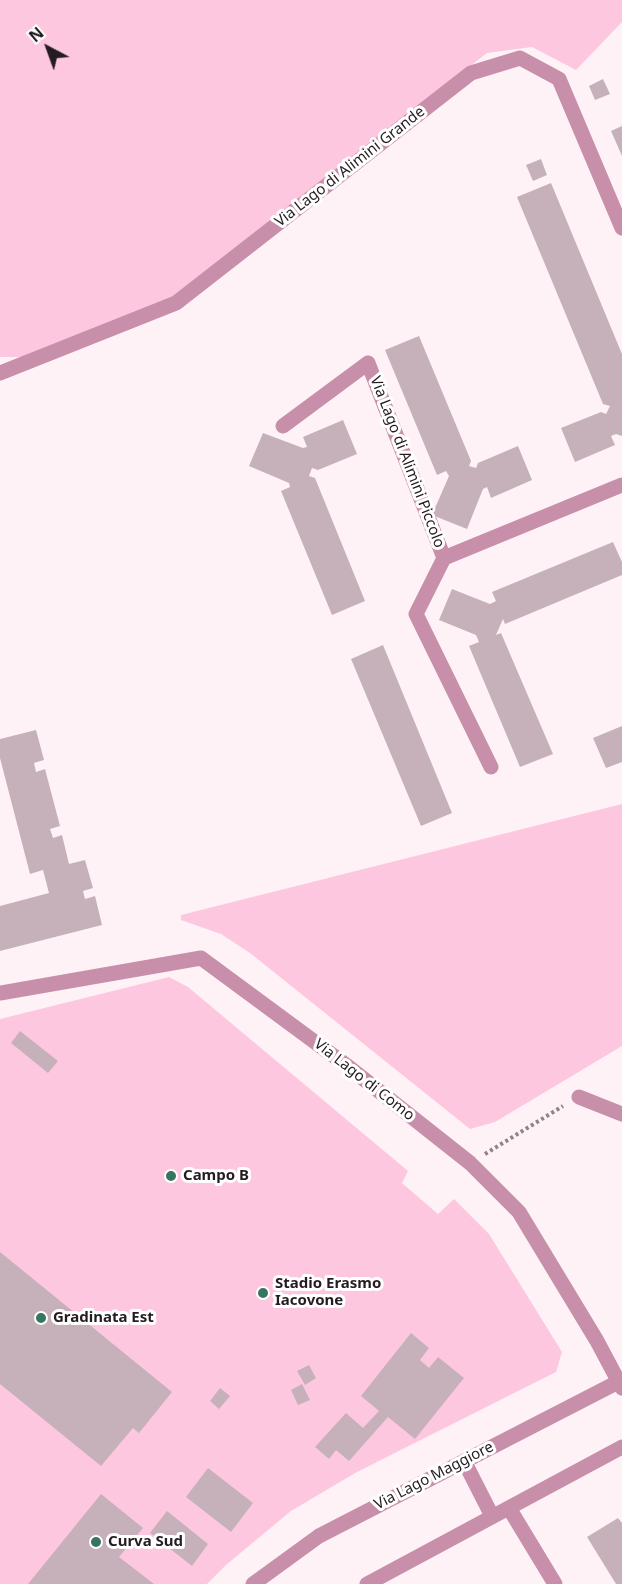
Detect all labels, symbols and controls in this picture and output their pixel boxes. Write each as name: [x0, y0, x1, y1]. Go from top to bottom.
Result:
north arrow: [18, 18, 78, 78]
text: N: [24, 22, 48, 47]
street label: Via Lago di Alimini Grande: [272, 103, 428, 231]
street label: Via Lago di Alimini Piccolo: [366, 374, 448, 550]
street label: Via Lago di Como: [310, 1035, 418, 1125]
place label: Campo B: [183, 1167, 249, 1185]
marker: Campo B: [164, 1169, 178, 1183]
place label: Stadio Erasmo Iacovone: [275, 1275, 381, 1310]
marker: Stadio Erasmo Iacovone: [256, 1286, 270, 1300]
place label: Gradinata Est: [53, 1309, 154, 1327]
marker: Gradinata Est: [34, 1311, 48, 1325]
street label: Via Lago Maggiore: [371, 1438, 497, 1514]
place label: Curva Sud: [108, 1533, 183, 1551]
marker: Curva Sud: [89, 1535, 103, 1549]

